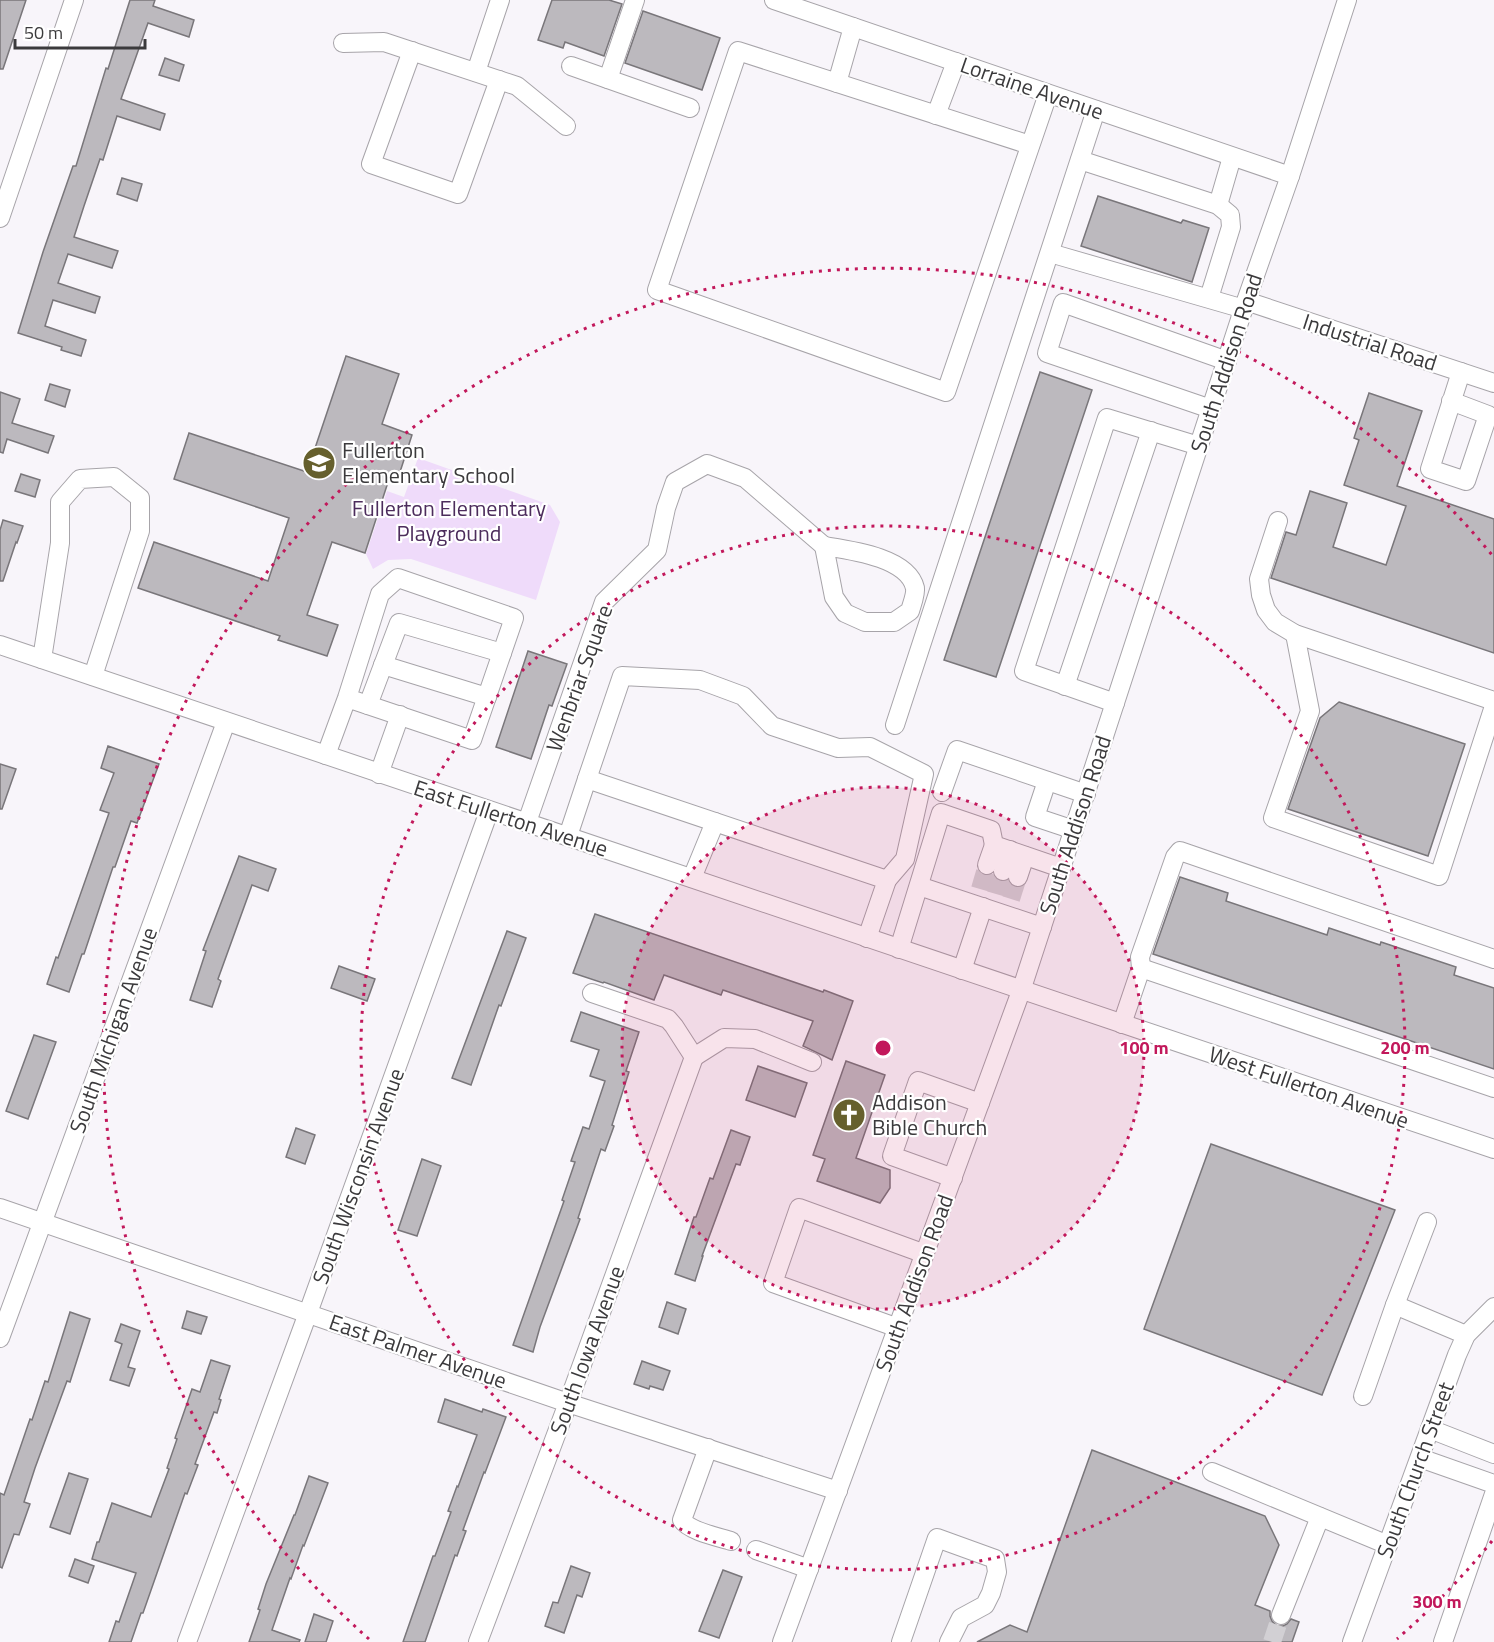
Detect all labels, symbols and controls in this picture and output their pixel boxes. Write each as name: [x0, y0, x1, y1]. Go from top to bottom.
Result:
scale bar: [15, 12, 146, 50]
text: 50 m: [24, 19, 63, 46]
street label: Lorraine Avenue: [956, 48, 1108, 128]
street label: South Addison Road: [1181, 269, 1271, 457]
street label: Industrial Road: [1298, 304, 1442, 380]
place label: Fullerton Elementary School: [342, 433, 515, 492]
school or university icon: Fullerton Elementary School: [301, 445, 337, 481]
park label: Fullerton Elementary Playground: [352, 491, 547, 550]
street label: Wenbriar Square: [537, 600, 621, 756]
street label: South Addison Road: [1030, 731, 1120, 919]
street label: East Fullerton Avenue: [409, 771, 613, 865]
street label: South Michigan Avenue: [60, 922, 166, 1138]
text: 100 m: [1119, 1034, 1169, 1061]
text: 200 m: [1380, 1034, 1430, 1061]
street label: West Fullerton Avenue: [1204, 1037, 1414, 1137]
centre of rings: [873, 1038, 893, 1058]
street label: South Wisconsin Avenue: [303, 1063, 413, 1289]
place label: Addison Bible Church: [872, 1085, 987, 1144]
church icon: Addison Bible Church: [831, 1097, 867, 1133]
street label: South Addison Road: [866, 1189, 962, 1377]
street label: South Iowa Avenue: [541, 1261, 633, 1439]
street label: East Palmer Avenue: [325, 1305, 511, 1397]
street label: South Church Street: [1367, 1377, 1463, 1563]
text: 300 m: [1412, 1588, 1462, 1615]

